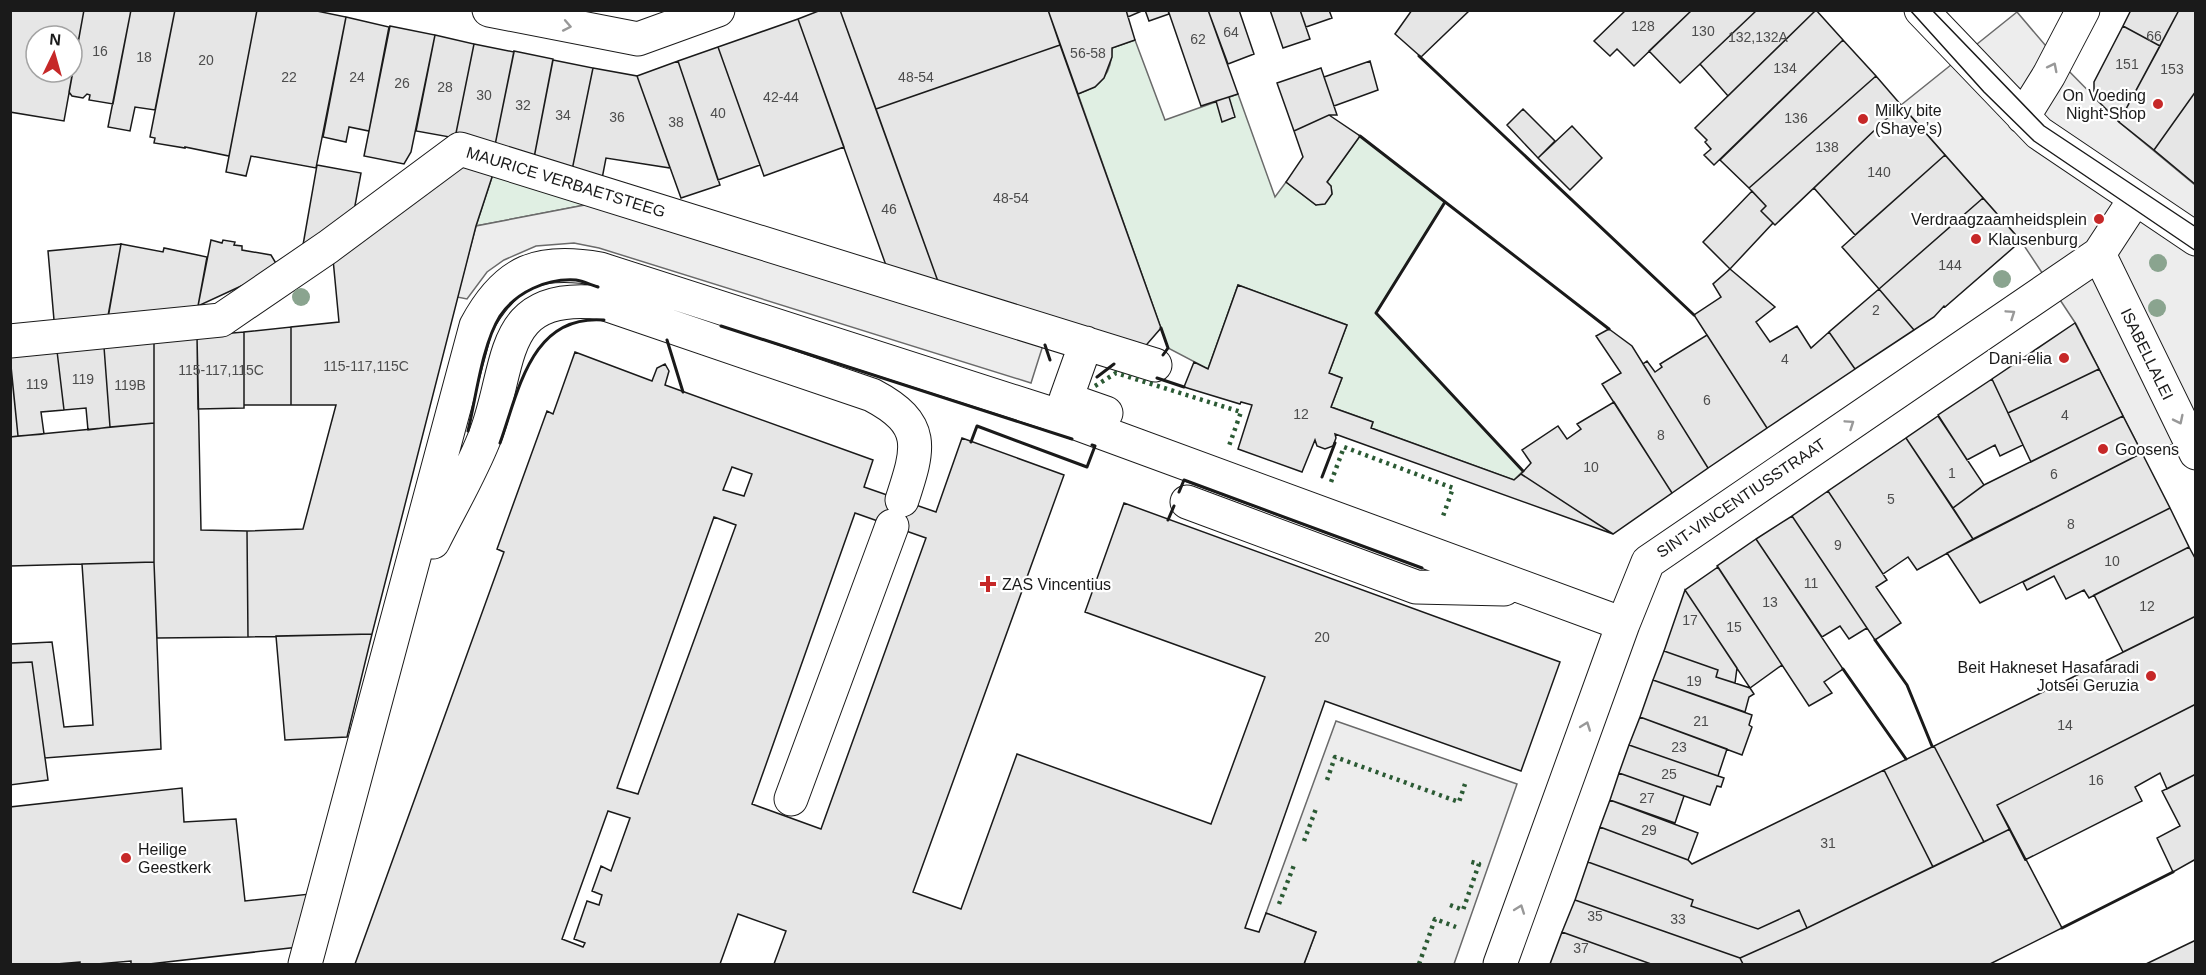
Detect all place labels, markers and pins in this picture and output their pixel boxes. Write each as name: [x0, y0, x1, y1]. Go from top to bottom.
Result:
place label: On Voeding Night-Shop: [2062, 87, 2146, 122]
marker: On Voeding Night-Shop: [2151, 97, 2165, 111]
place label: Milky bite (Shaye’s): [1875, 102, 1942, 137]
marker: Milky bite (Shaye’s): [1856, 112, 1870, 126]
place label: Verdraagzaamheidsplein: [1911, 211, 2087, 228]
marker: Verdraagzaamheidsplein: [2092, 212, 2106, 226]
place label: Klausenburg: [1988, 231, 2078, 248]
marker: Klausenburg: [1969, 232, 1983, 246]
place label: Dani-elia: [1989, 350, 2052, 367]
marker: Dani-elia: [2057, 351, 2071, 365]
place label: Goosens: [2115, 441, 2179, 458]
marker: Goosens: [2096, 442, 2110, 456]
marker: ZAS Vincentius: [979, 575, 997, 593]
place label: ZAS Vincentius: [1002, 576, 1111, 593]
place label: Beit Hakneset Hasafaradi Jotsei Geruzia: [1958, 659, 2139, 694]
marker: Beit Hakneset Hasafaradi Jotsei Geruzia: [2144, 669, 2158, 683]
place label: Heilige Geestkerk: [138, 841, 212, 876]
marker: Heilige Geestkerk: [119, 851, 133, 865]

